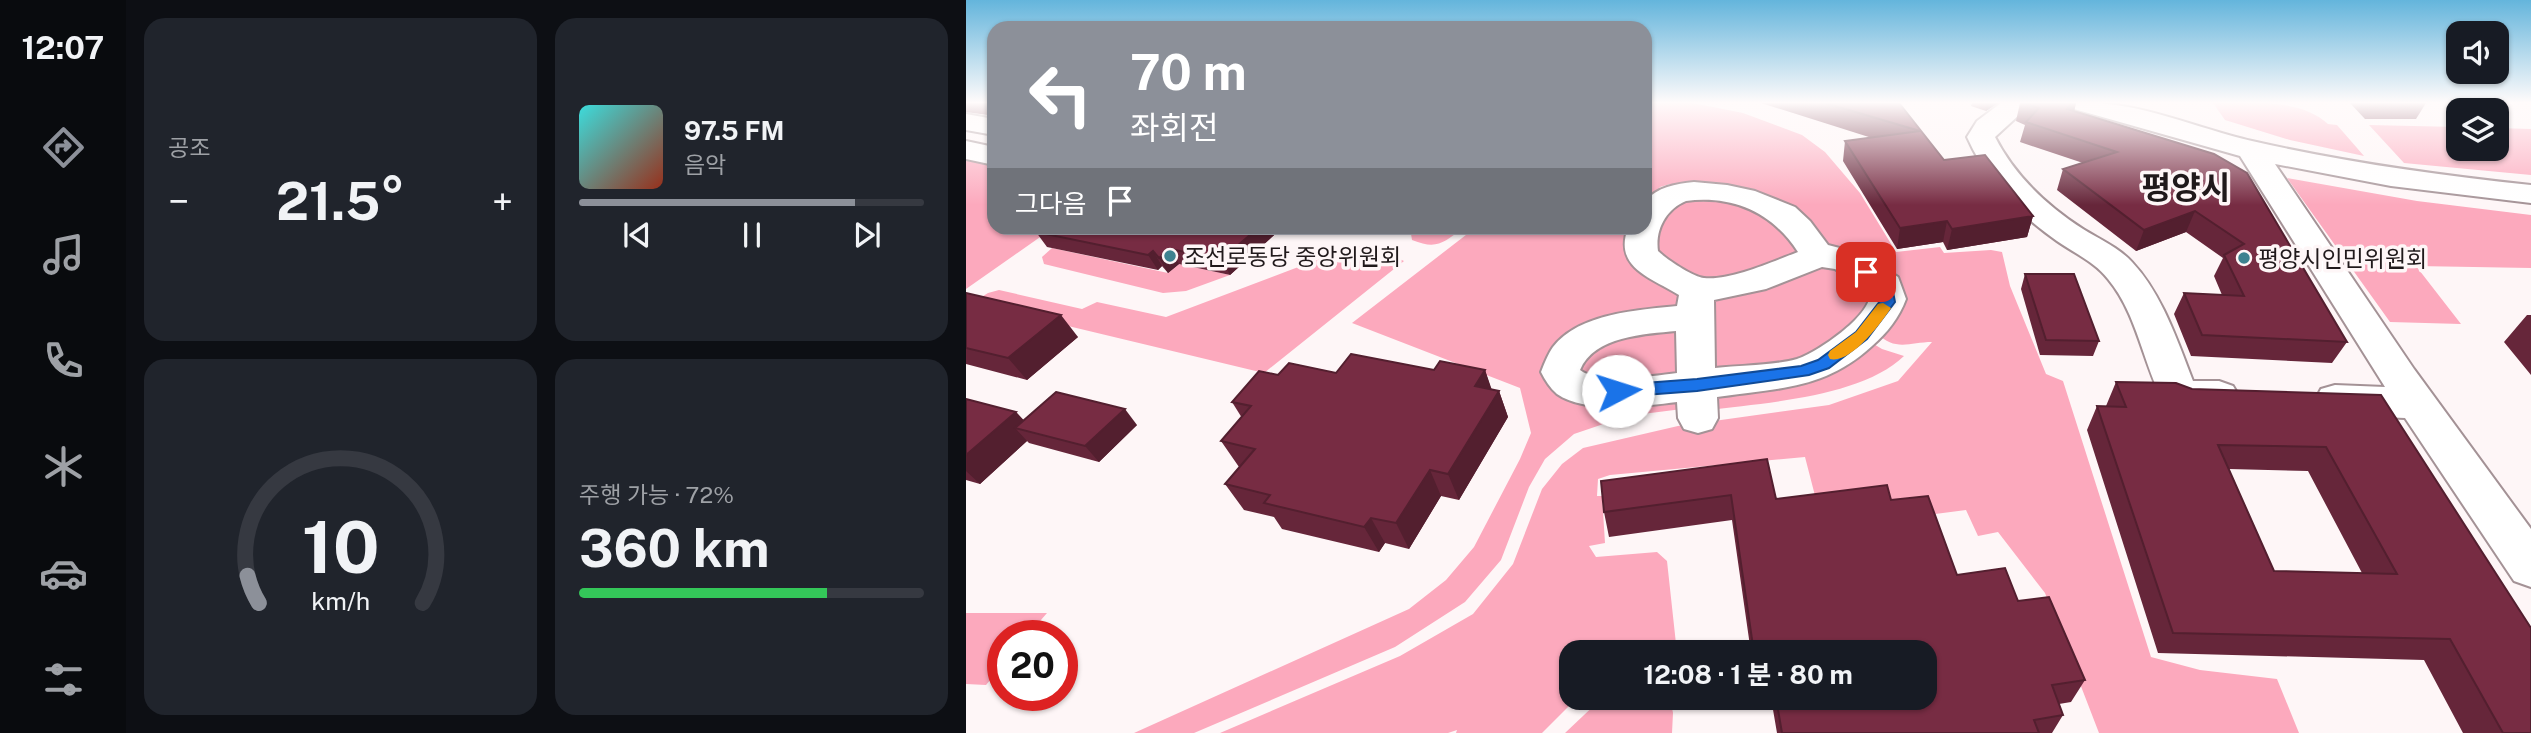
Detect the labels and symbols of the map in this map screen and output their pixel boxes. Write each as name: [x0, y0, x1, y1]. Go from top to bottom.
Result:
district label: 평양시: [2142, 169, 2230, 206]
pin: [1836, 242, 1896, 302]
place label: 조선로동당 중앙위원회: [1184, 243, 1401, 270]
place label: 평양시인민위원회: [2258, 245, 2427, 272]
marker: 조선로동당 중앙위원회: [1162, 248, 1178, 264]
marker: 평양시인민위원회: [2236, 250, 2252, 266]
position arrow: [1581, 354, 1655, 428]
speed limit sign: 20: [987, 620, 1078, 711]

